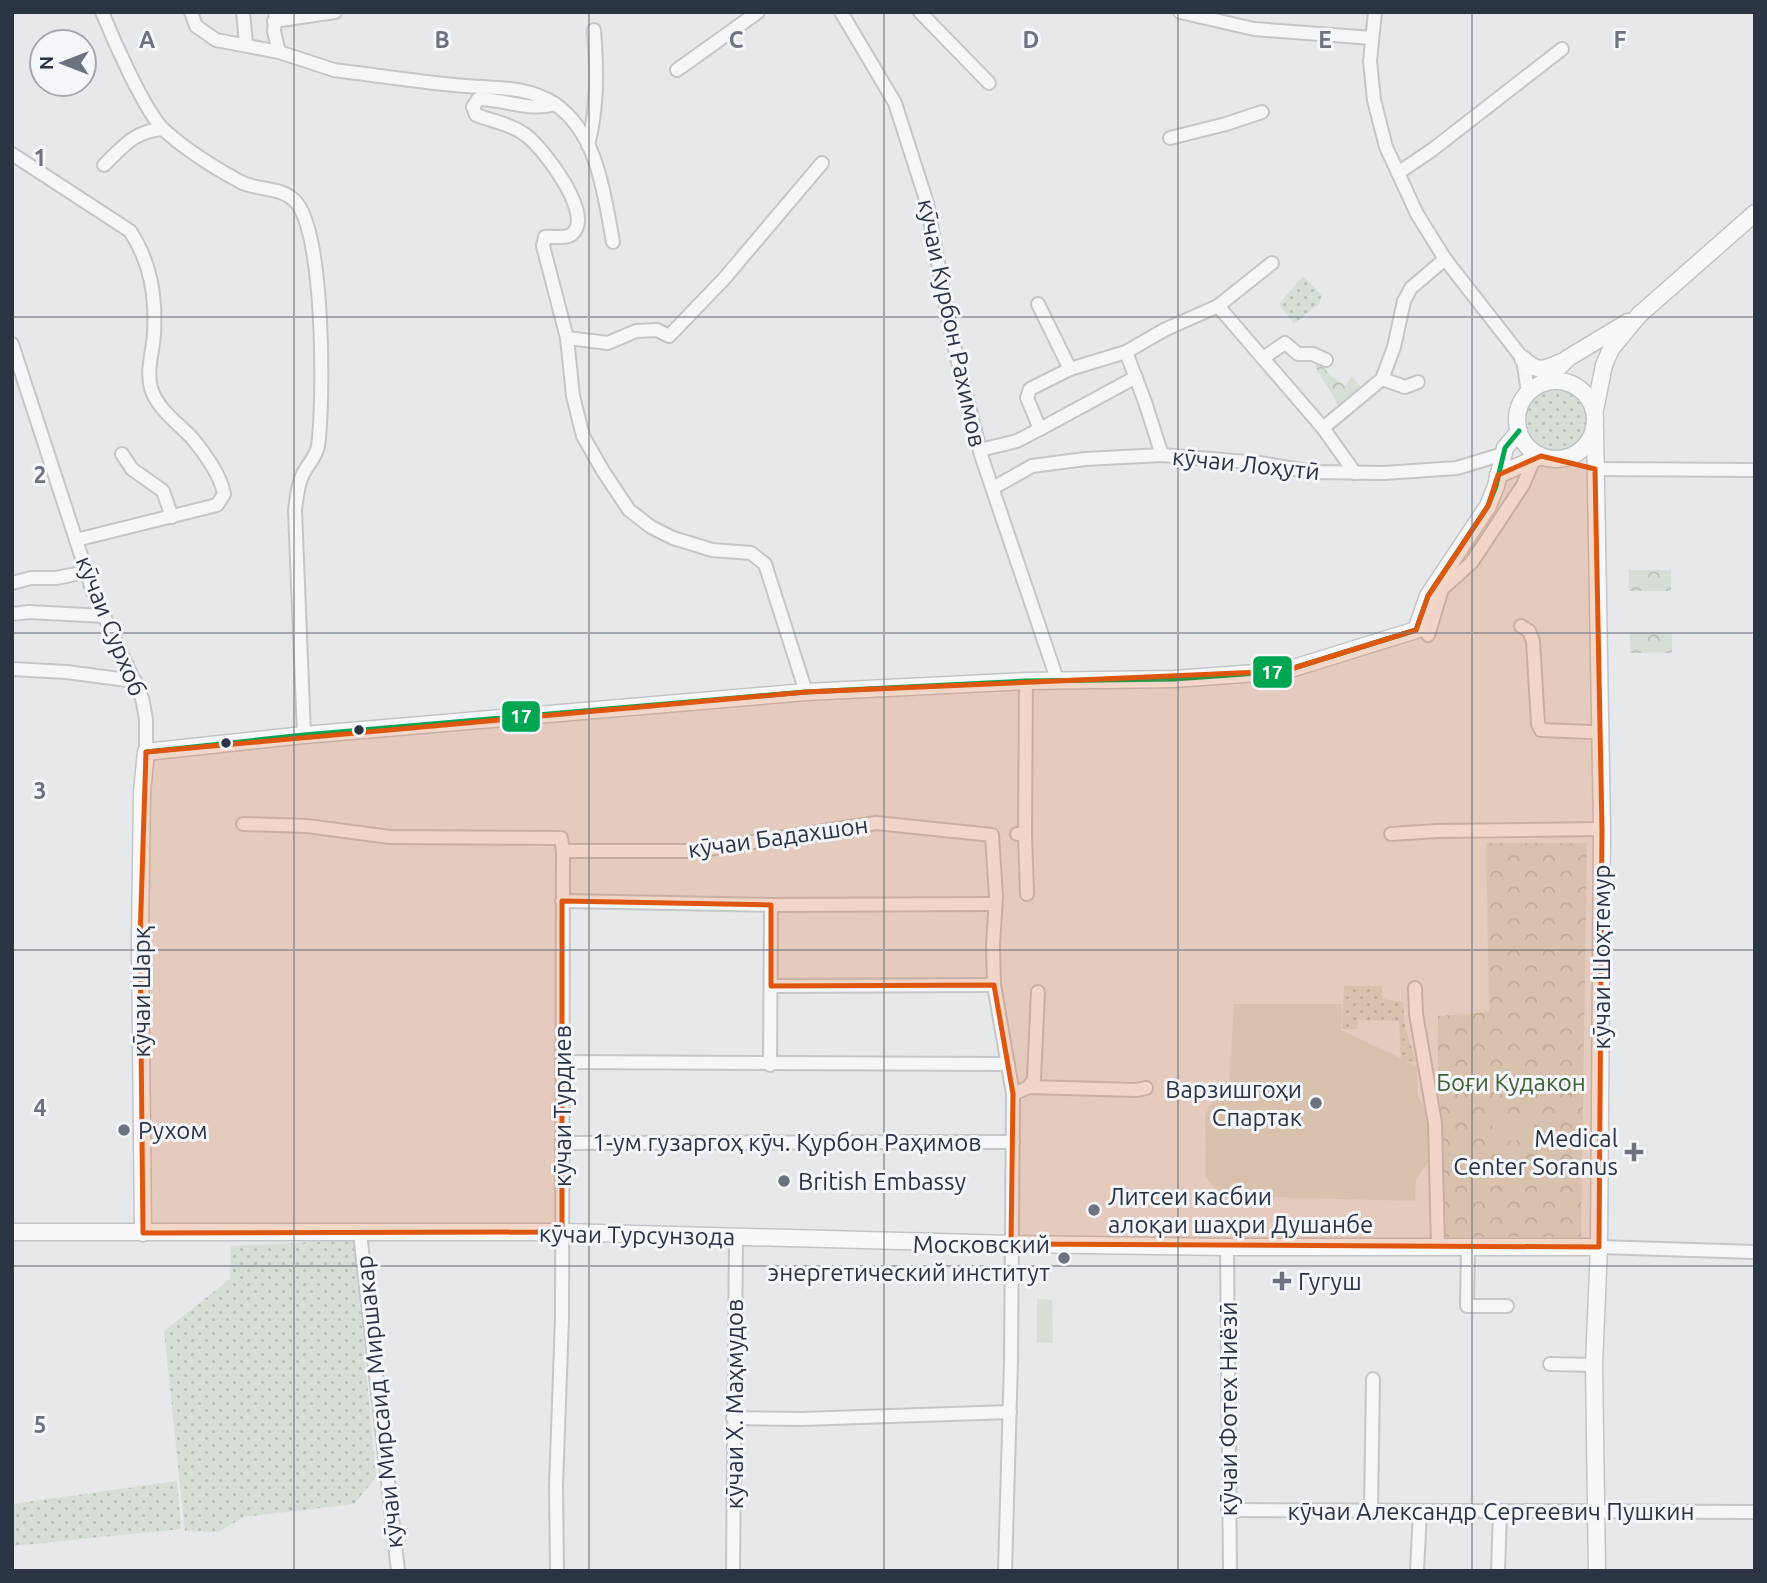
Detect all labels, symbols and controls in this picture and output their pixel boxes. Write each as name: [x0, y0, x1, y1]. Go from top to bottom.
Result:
text: A: [139, 27, 155, 52]
text: B: [434, 27, 450, 52]
text: C: [729, 27, 744, 52]
text: D: [1023, 27, 1039, 52]
text: E: [1318, 27, 1332, 52]
text: F: [1614, 27, 1627, 52]
north arrow: [28, 28, 98, 98]
text: N: [35, 56, 57, 70]
text: 1: [34, 145, 46, 170]
street label: кӯчаи Курбон Рахимов: [912, 196, 992, 450]
street label: кӯчаи Лоҳутӣ: [1171, 443, 1321, 485]
text: 2: [34, 462, 46, 487]
street label: кӯчаи Сурхоб: [71, 552, 151, 700]
line badge: 17: [1252, 655, 1293, 689]
text: 17: [1261, 661, 1283, 683]
line badge: 17: [501, 700, 541, 733]
text: 17: [510, 705, 532, 727]
unlabelled marker: [352, 723, 366, 737]
unlabelled marker: [219, 736, 233, 750]
text: 3: [34, 778, 46, 803]
street label: кӯчаи Бадахшон: [686, 811, 870, 863]
street label: кӯчаи Шоҳтемур: [1588, 865, 1615, 1050]
street label: кӯчаи Шарқ: [128, 926, 155, 1058]
street label: кӯчаи Турдиев: [549, 1025, 576, 1187]
park label: Боғи Кудакон: [1436, 1069, 1586, 1096]
place label: Варзишгоҳи Спартак: [1165, 1076, 1302, 1131]
text: 4: [34, 1095, 47, 1120]
marker: Варзишгоҳи Спартак: [1308, 1095, 1324, 1111]
place label: Рухом: [138, 1117, 208, 1144]
marker: Рухом: [116, 1122, 132, 1138]
place label: Medical Center Soranus: [1453, 1125, 1618, 1180]
street label: 1-ум гузаргоҳ кӯч. Қурбон Раҳимов: [592, 1129, 982, 1156]
marker: Medical Center Soranus: [1624, 1142, 1644, 1162]
place label: British Embassy: [798, 1168, 966, 1195]
marker: British Embassy: [776, 1173, 792, 1189]
place label: Литсеи касбии алоқаи шаҳри Душанбе: [1108, 1183, 1373, 1238]
marker: Литсеи касбии алоқаи шаҳри Душанбе: [1086, 1202, 1102, 1218]
street label: кӯчаи Турсунзода: [539, 1220, 735, 1250]
place label: Московский энергетический институт: [768, 1231, 1050, 1286]
marker: Московский энергетический институт: [1056, 1250, 1072, 1266]
street label: кӯчаи Мирсаид Миршакар: [350, 1254, 408, 1550]
place label: Гугуш: [1298, 1268, 1362, 1295]
marker: Гугуш: [1272, 1271, 1292, 1291]
street label: кӯчаи Х. Маҳмудов: [721, 1299, 748, 1509]
street label: кӯчаи Фотех Ниёзӣ: [1215, 1302, 1242, 1516]
text: 5: [34, 1412, 46, 1437]
street label: кӯчаи Александр Сергеевич Пушкин: [1287, 1498, 1695, 1525]

